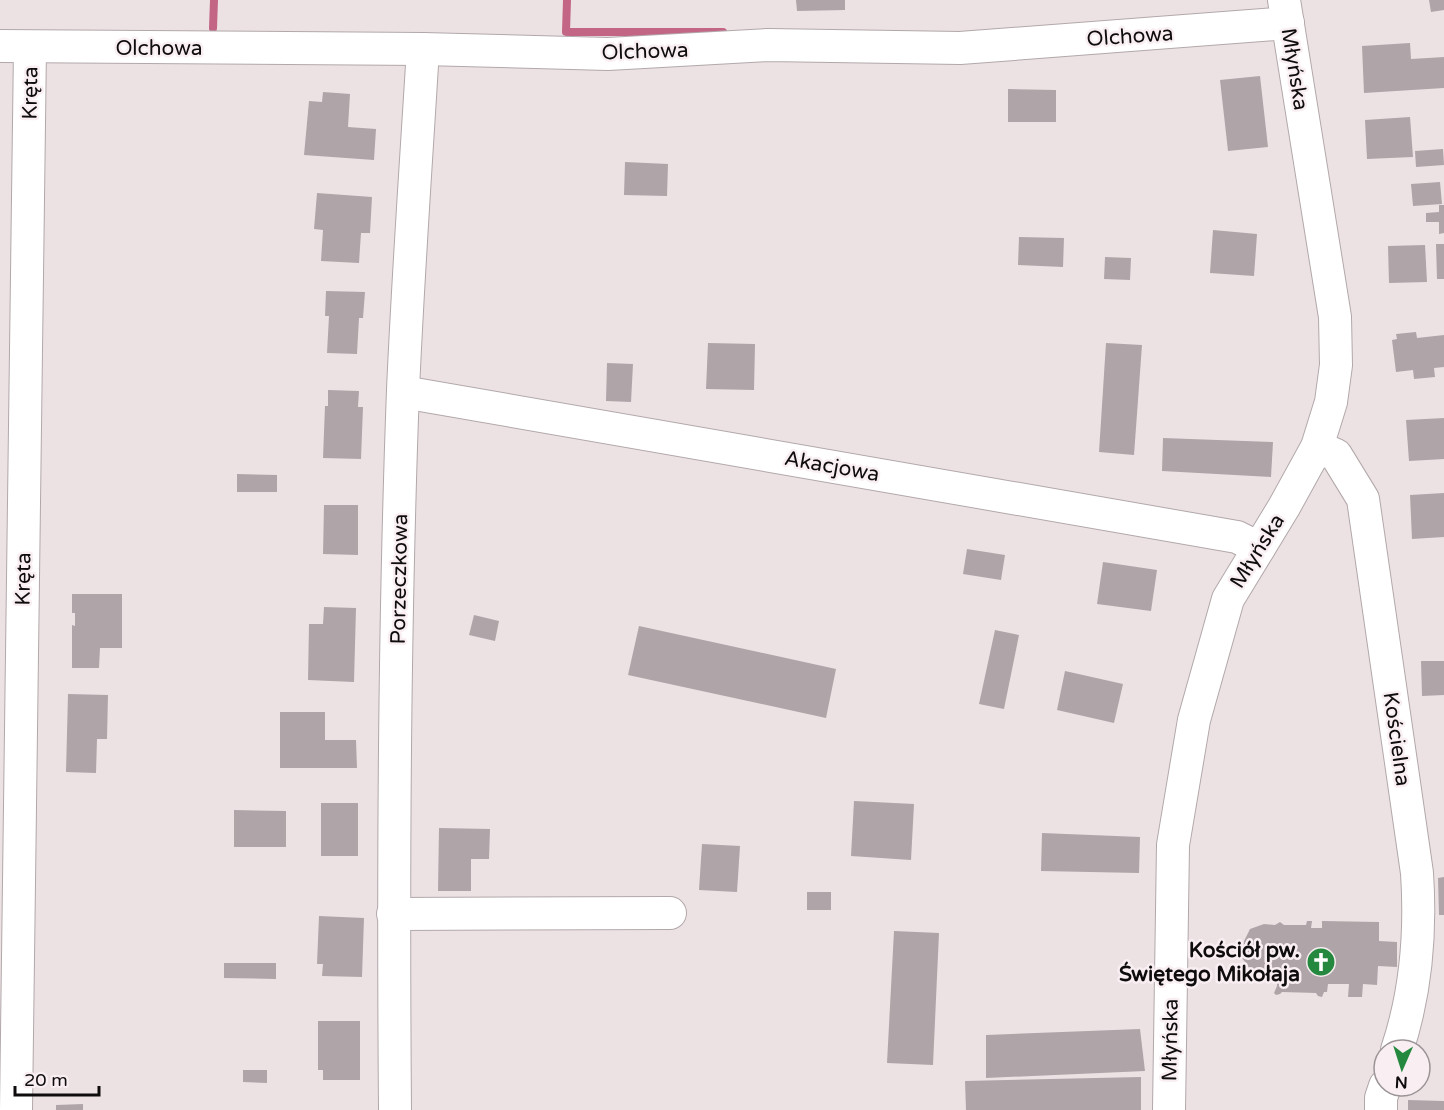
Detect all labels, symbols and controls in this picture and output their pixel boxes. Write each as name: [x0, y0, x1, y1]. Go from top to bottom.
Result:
street label: Olchowa: [1086, 21, 1174, 52]
street label: Młyńska: [1276, 26, 1313, 112]
street label: Olchowa: [115, 36, 203, 61]
street label: Olchowa: [601, 37, 689, 66]
street label: Kręta: [18, 66, 43, 120]
street label: Akacjowa: [782, 446, 881, 487]
street label: Młyńska: [1225, 509, 1290, 593]
street label: Porzeczkowa: [386, 513, 413, 645]
street label: Kręta: [11, 552, 36, 606]
street label: Kościelna: [1378, 690, 1415, 788]
place label: Kościół pw. Świętego Mikołaja: [1119, 938, 1300, 987]
church icon: Kościół pw. Świętego Mikołaja: [1305, 946, 1337, 978]
street label: Młyńska: [1157, 998, 1184, 1082]
north arrow: [1372, 1038, 1432, 1098]
scale bar: [15, 1059, 99, 1097]
text: 20 m: [24, 1069, 68, 1091]
text: N: [1394, 1072, 1408, 1092]

